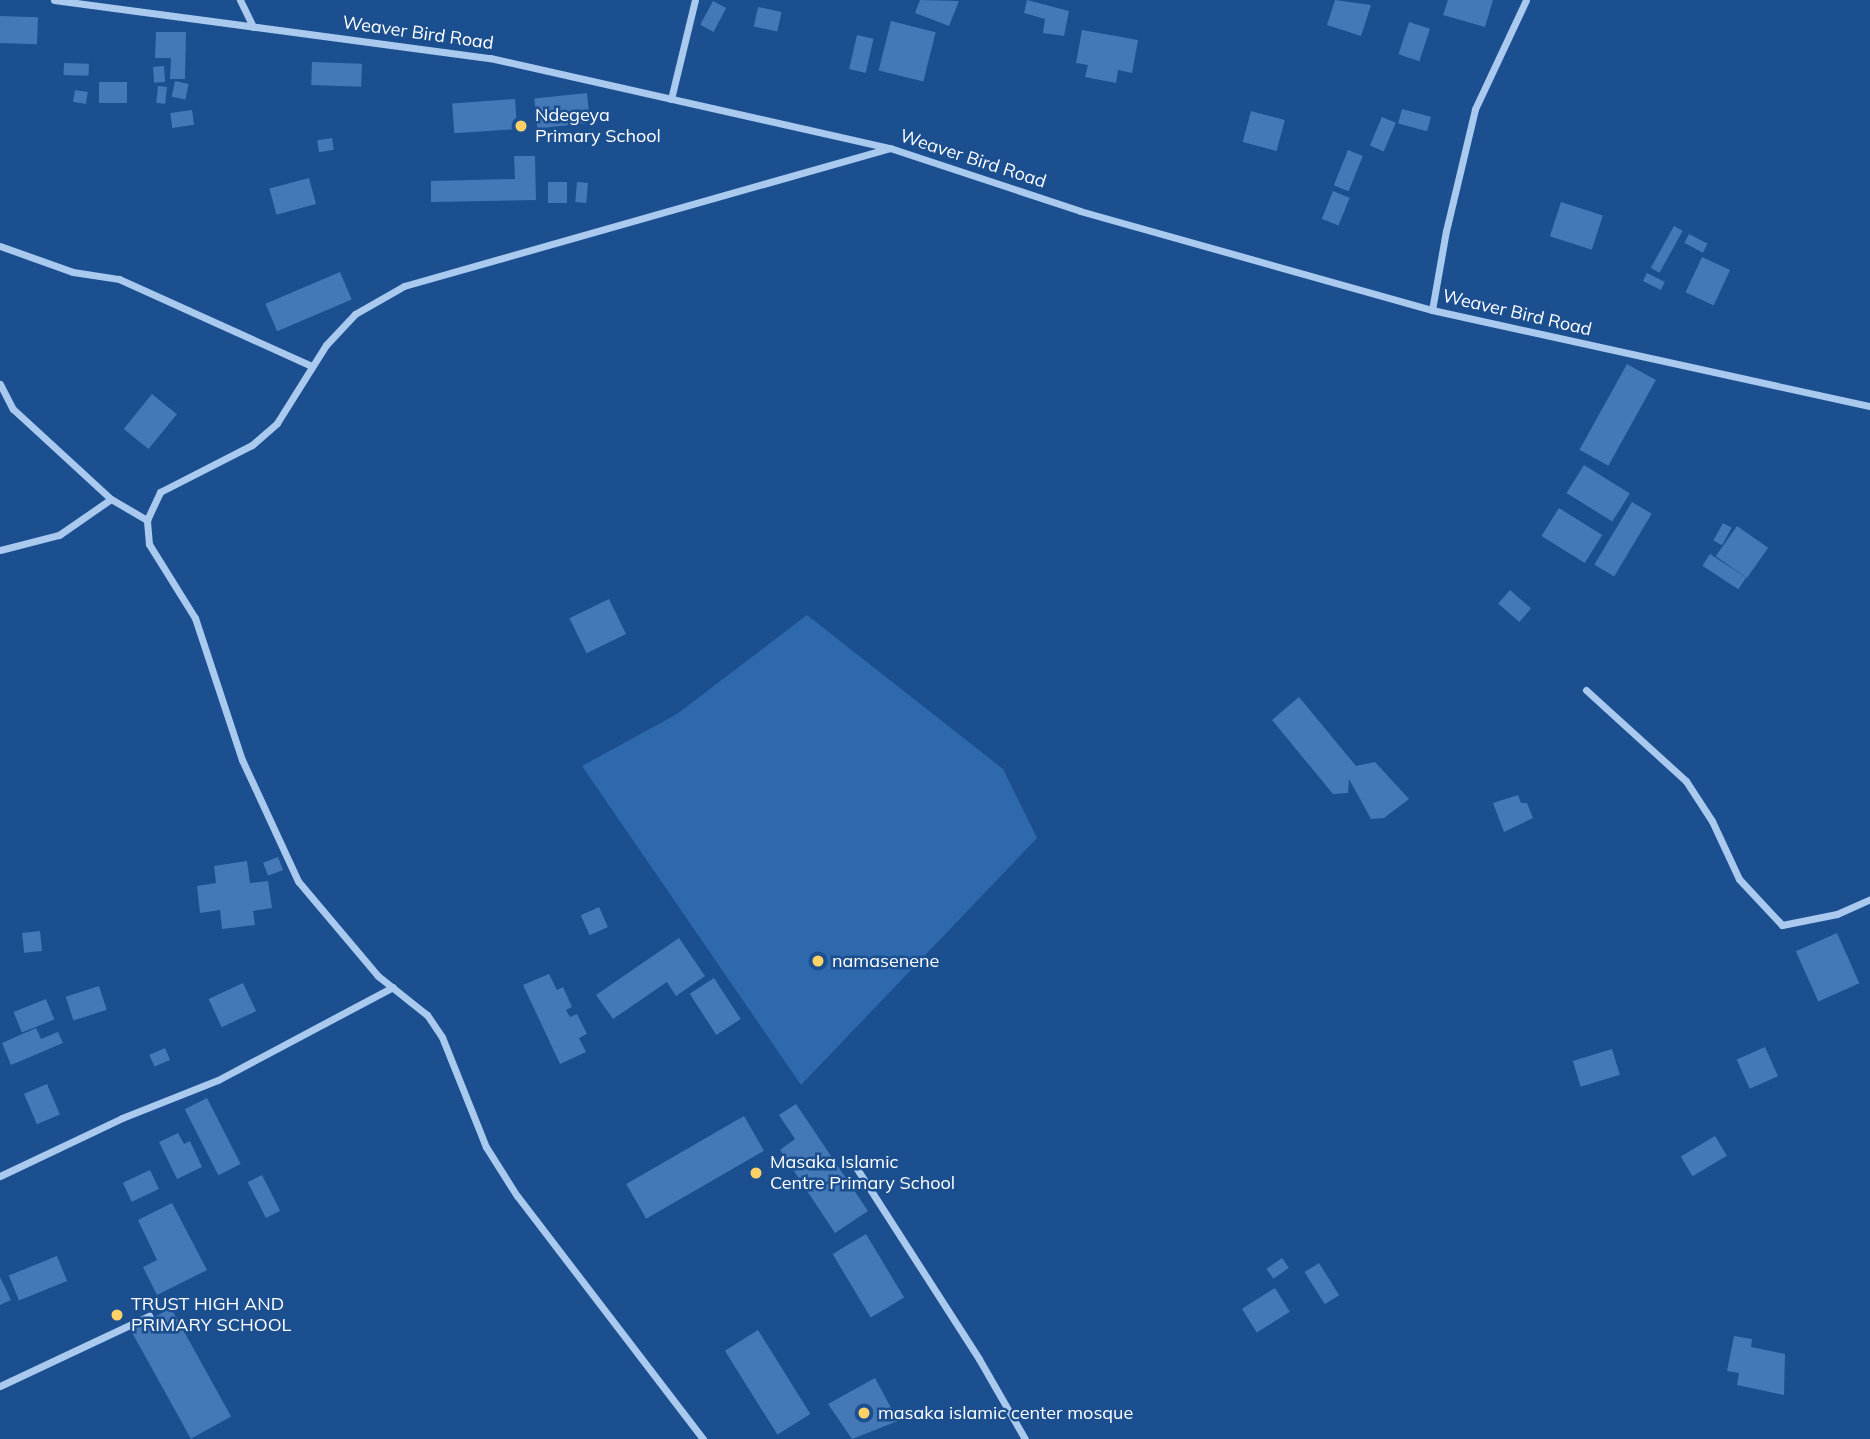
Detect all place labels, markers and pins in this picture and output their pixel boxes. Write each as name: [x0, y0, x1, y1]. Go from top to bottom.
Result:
place label: Ndegeya Primary School: [535, 105, 661, 148]
marker: Ndegeya Primary School: [513, 118, 529, 134]
place label: namasenene: [832, 950, 939, 972]
marker: namasenene: [810, 953, 826, 969]
place label: Masaka Islamic Centre Primary School: [770, 1152, 955, 1194]
marker: Masaka Islamic Centre Primary School: [748, 1165, 764, 1181]
place label: TRUST HIGH AND PRIMARY SCHOOL: [131, 1294, 291, 1336]
marker: TRUST HIGH AND PRIMARY SCHOOL: [109, 1307, 125, 1323]
place label: masaka islamic center mosque: [878, 1402, 1133, 1424]
marker: masaka islamic center mosque: [856, 1405, 872, 1421]

